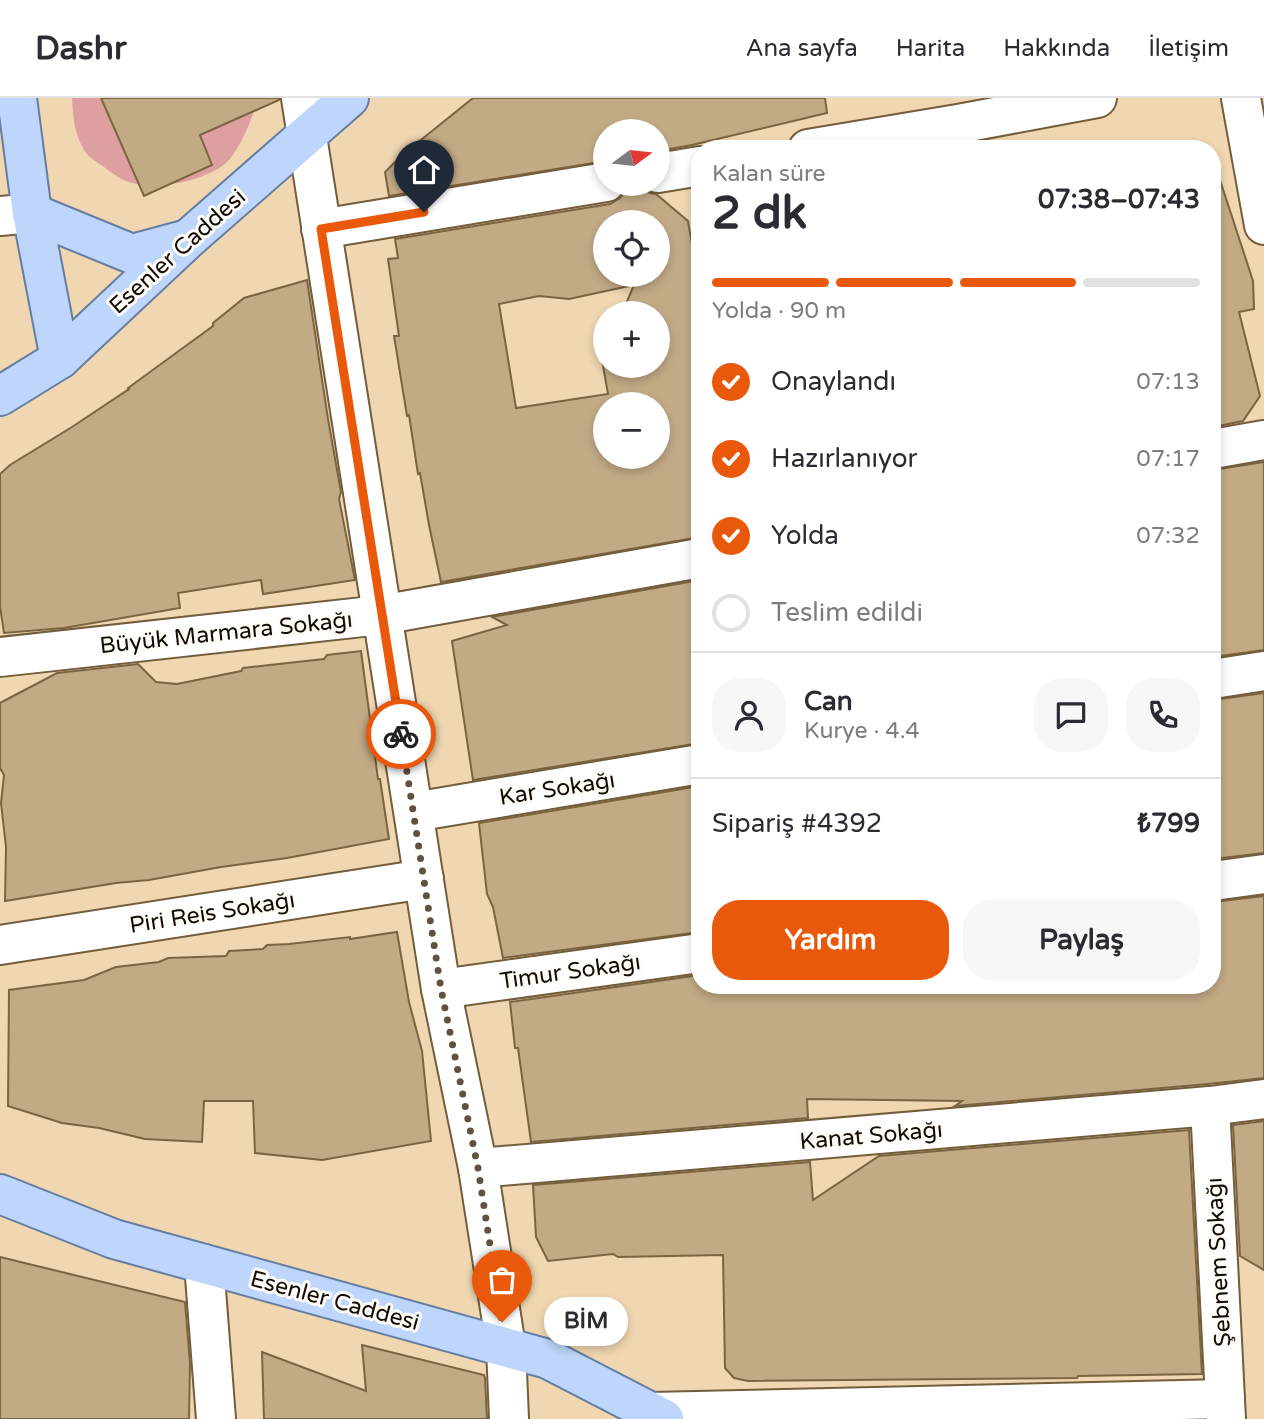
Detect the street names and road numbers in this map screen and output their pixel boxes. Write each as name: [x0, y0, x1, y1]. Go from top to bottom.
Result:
street label: Esenler Caddesi: [104, 183, 252, 320]
street label: Büyük Marmara Sokağı: [98, 606, 354, 660]
street label: Kar Sokağı: [497, 766, 617, 812]
street label: Piri Reis Sokağı: [127, 886, 297, 940]
street label: Timur Sokağı: [498, 948, 642, 996]
street label: Kanat Sokağı: [798, 1116, 944, 1156]
street label: Şebnem Sokağı: [1201, 1177, 1237, 1347]
street label: Esenler Caddesi: [247, 1265, 422, 1337]

